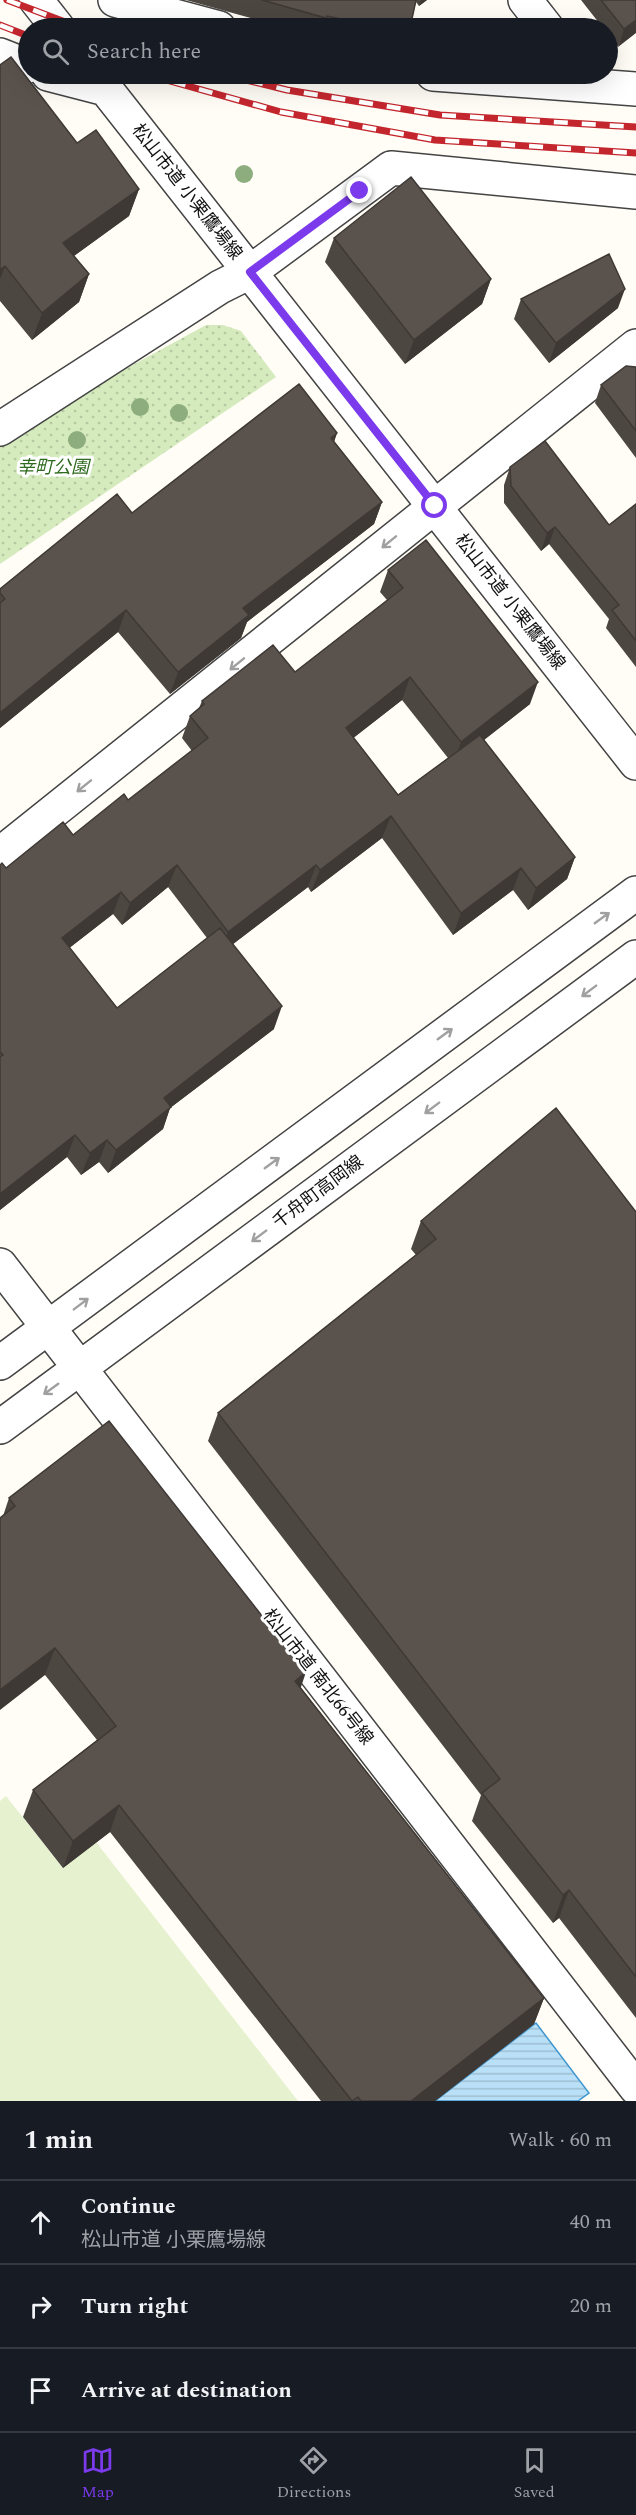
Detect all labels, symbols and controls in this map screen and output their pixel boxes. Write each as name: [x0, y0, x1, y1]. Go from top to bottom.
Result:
search box: [18, 18, 618, 84]
icon: search: [39, 35, 72, 68]
text: Search here: [87, 35, 201, 68]
street label: 松山市道 小栗鷹場線: [125, 118, 249, 266]
route end: [346, 177, 372, 203]
park label: 幸町公園: [17, 454, 92, 481]
route start: [421, 492, 447, 518]
street label: 松山市道 小栗鷹場線: [448, 528, 572, 676]
one-way arrow: [381, 536, 397, 549]
one-way arrow: [229, 658, 245, 671]
one-way arrow: [77, 780, 93, 793]
one-way arrow: [594, 912, 610, 925]
one-way arrow: [581, 985, 597, 998]
one-way arrow: [437, 1028, 453, 1041]
one-way arrow: [425, 1101, 441, 1114]
street label: 千舟町高岡線: [267, 1149, 369, 1235]
one-way arrow: [263, 1156, 279, 1169]
one-way arrow: [251, 1230, 267, 1242]
one-way arrow: [73, 1297, 89, 1310]
one-way arrow: [44, 1383, 60, 1396]
street label: 松山市道 南北66号線: [256, 1603, 380, 1751]
text: 1 min: [24, 2120, 93, 2160]
text: Walk · 60 m: [509, 2125, 612, 2155]
text: Continue: [81, 2190, 176, 2223]
icon: ahead: [24, 2206, 57, 2239]
text: 40 m: [570, 2207, 612, 2237]
text: 松山市道 小栗鷹場線: [81, 2225, 266, 2255]
icon: right: [24, 2290, 57, 2323]
text: Turn right: [81, 2290, 188, 2323]
text: 20 m: [570, 2291, 612, 2321]
icon: arrive: [24, 2374, 57, 2407]
text: Arrive at destination: [81, 2374, 292, 2407]
tab: Map: [81, 2444, 114, 2504]
tab: Directions: [277, 2444, 351, 2504]
tab: Saved: [514, 2444, 555, 2504]

